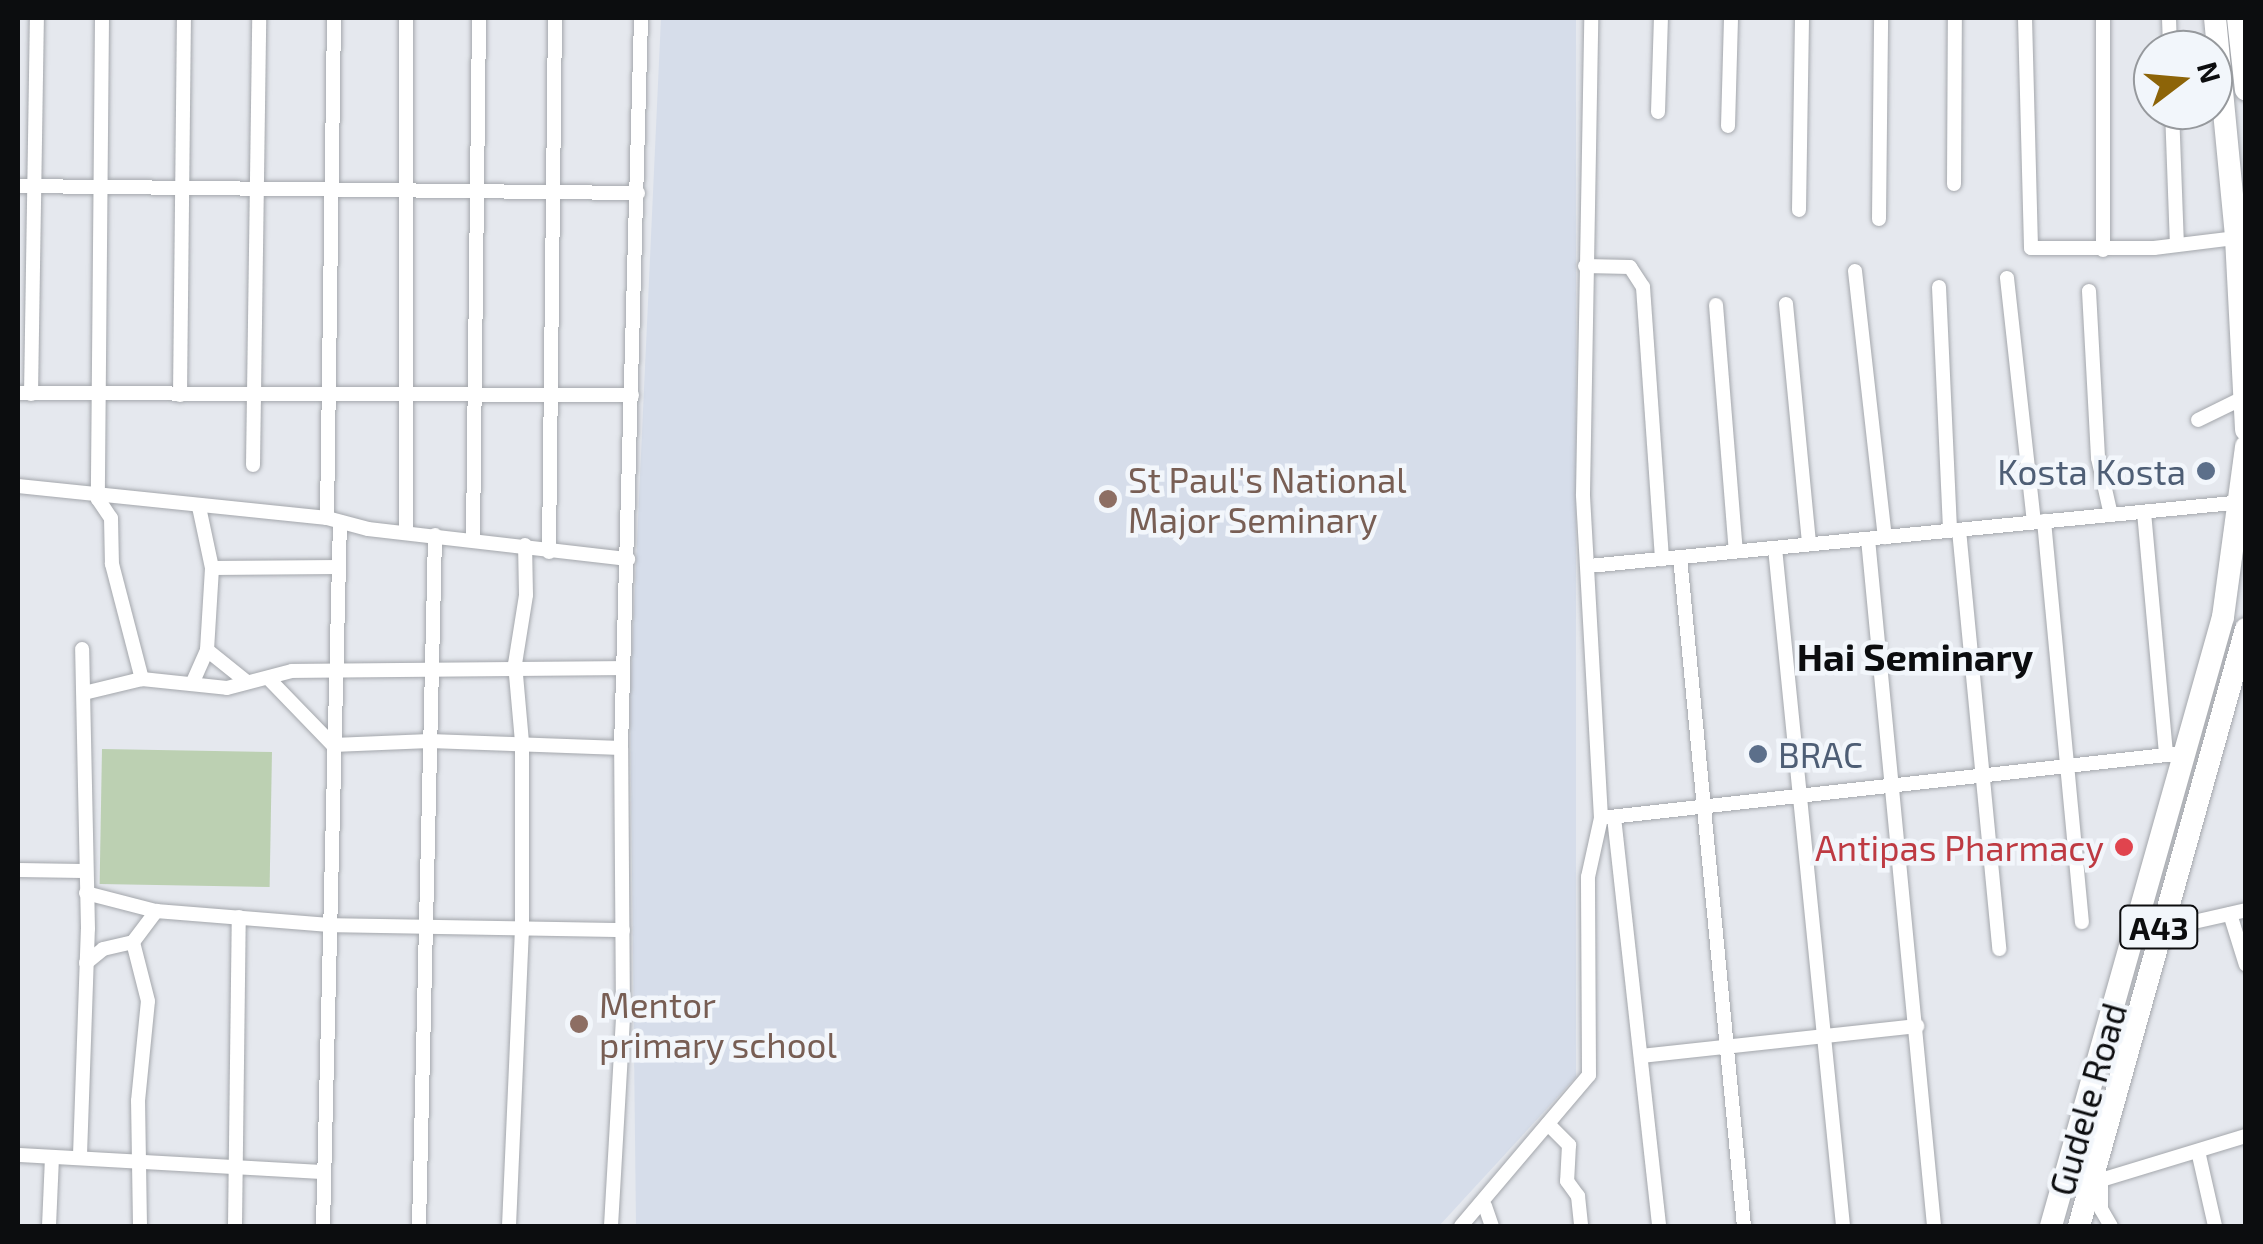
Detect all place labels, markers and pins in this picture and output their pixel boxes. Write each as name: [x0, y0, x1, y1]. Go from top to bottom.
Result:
place label: Kosta Kosta: [1997, 450, 2186, 492]
place label: St Paul's National Major Seminary: [1128, 458, 1407, 540]
marker: Kosta Kosta: [2195, 460, 2217, 482]
marker: St Paul's National Major Seminary: [1097, 488, 1119, 510]
place label: BRAC: [1778, 733, 1863, 775]
marker: BRAC: [1747, 743, 1769, 765]
place label: Antipas Pharmacy: [1815, 826, 2104, 868]
marker: Antipas Pharmacy: [2113, 836, 2135, 858]
place label: Mentor primary school: [599, 983, 838, 1065]
marker: Mentor primary school: [568, 1013, 590, 1035]

